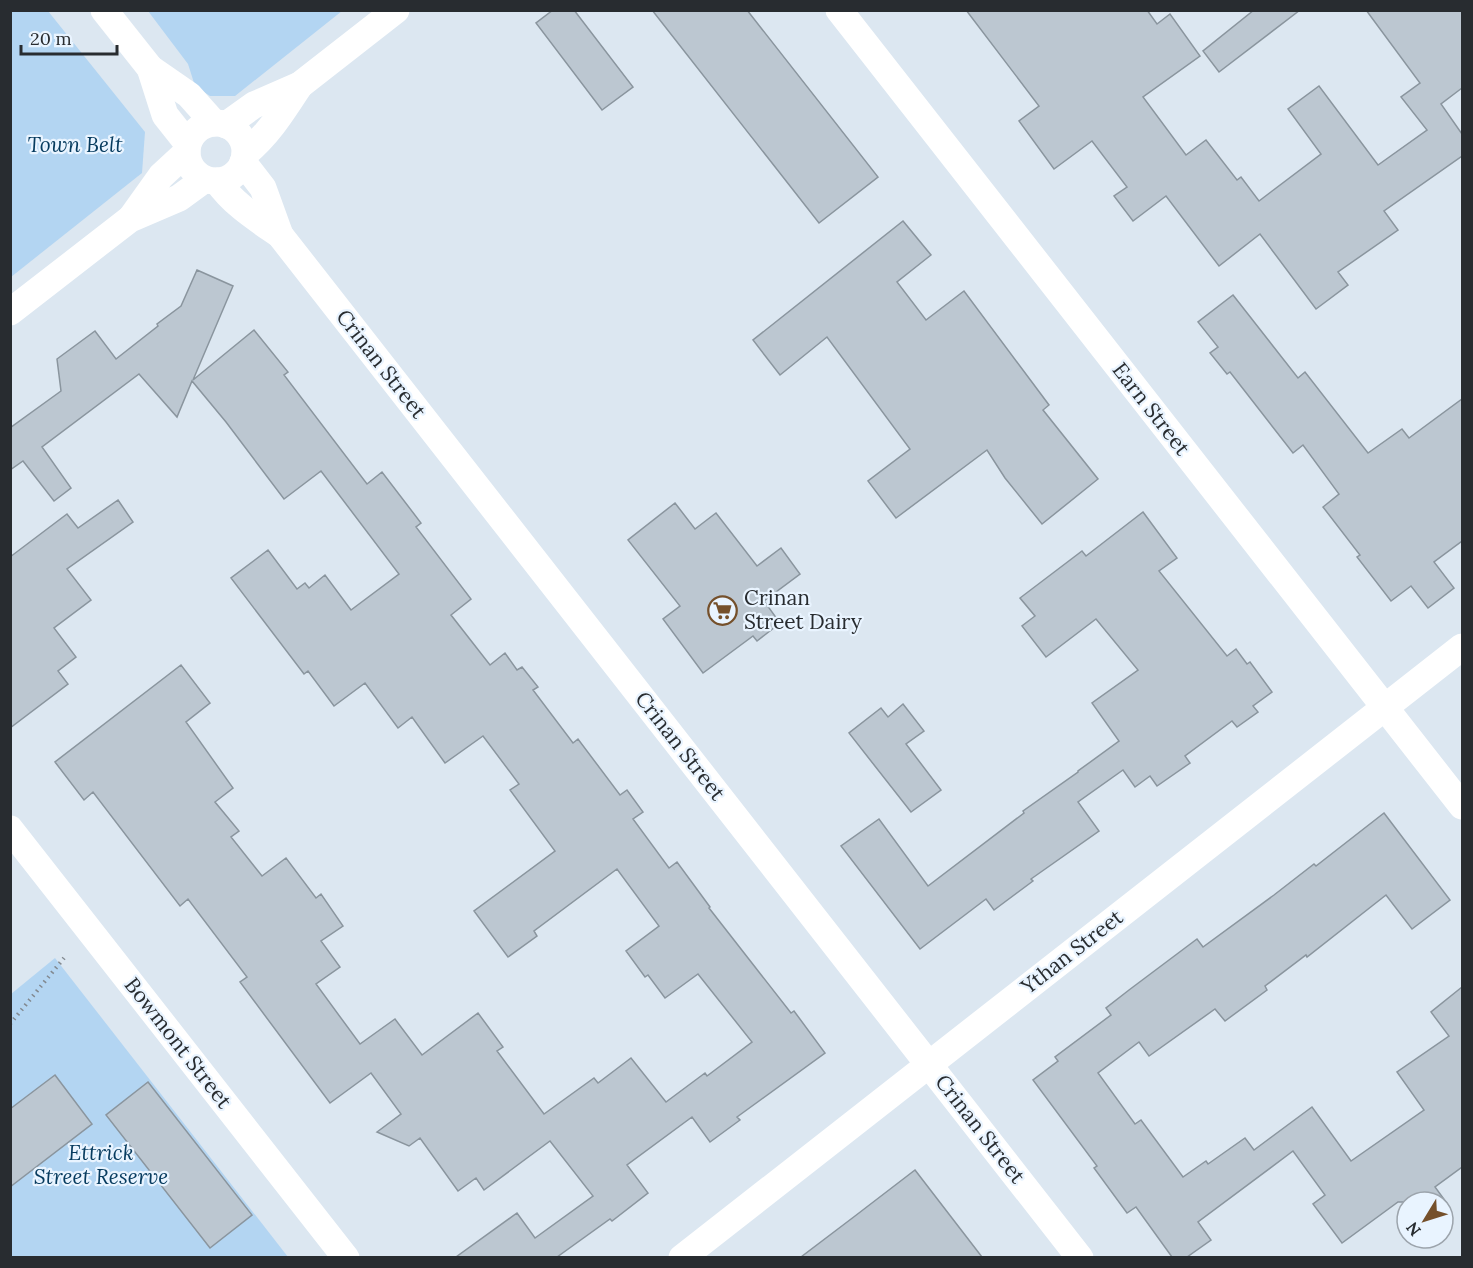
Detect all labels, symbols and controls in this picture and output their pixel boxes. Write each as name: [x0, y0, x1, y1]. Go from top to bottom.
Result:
scale bar: [21, 18, 117, 56]
text: 20 m: [30, 27, 72, 50]
park label: Town Belt: [27, 131, 123, 158]
street label: Crinan Street: [330, 304, 433, 424]
street label: Earn Street: [1107, 357, 1197, 461]
place label: Crinan Street Dairy: [744, 584, 862, 635]
supermarket icon: Crinan Street Dairy: [707, 594, 739, 626]
street label: Crinan Street: [629, 686, 732, 806]
street label: Ythan Street: [1014, 903, 1129, 1000]
street label: Bowmont Street: [119, 972, 238, 1114]
street label: Crinan Street: [929, 1069, 1032, 1189]
park label: Ettrick Street Reserve: [34, 1139, 168, 1190]
north arrow: [1395, 1190, 1455, 1250]
text: N: [1401, 1218, 1425, 1240]

